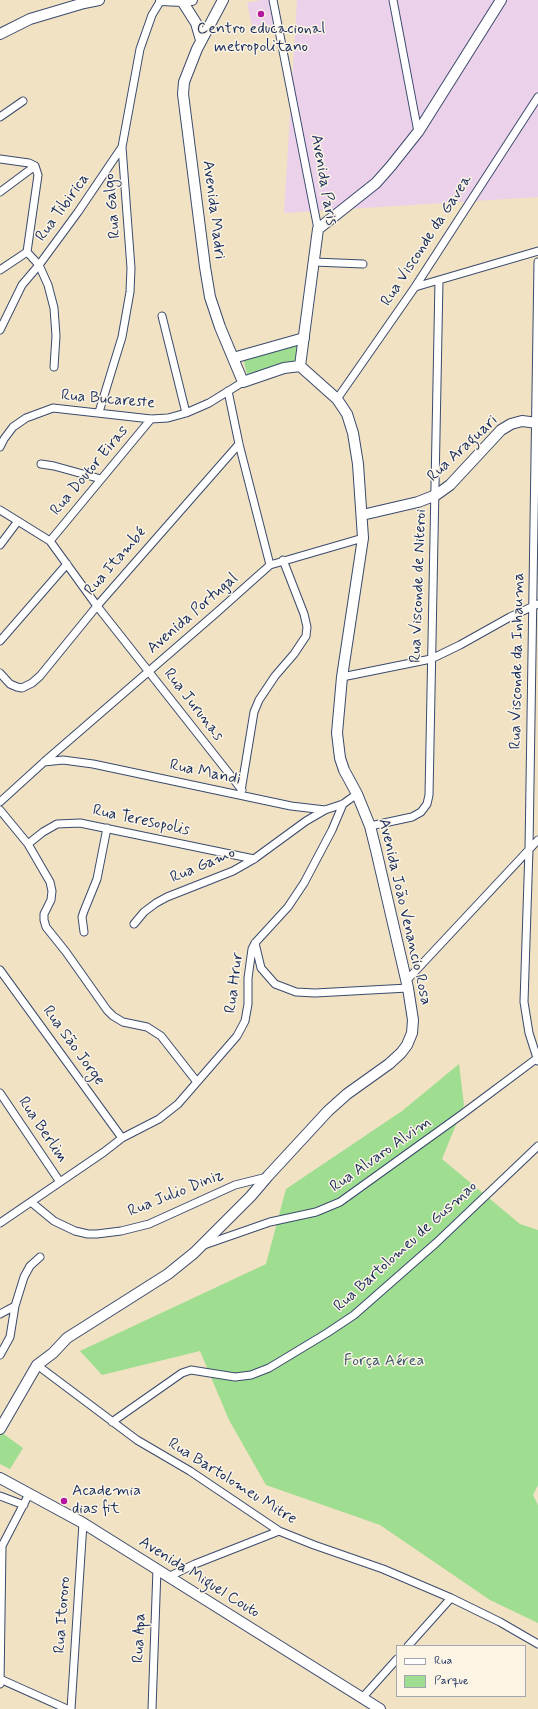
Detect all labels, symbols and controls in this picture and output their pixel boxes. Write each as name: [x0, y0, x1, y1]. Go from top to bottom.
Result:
marker: Centro educacional metropolitano: [256, 9, 266, 19]
place label: Centro educacional metropolitano: [197, 20, 325, 58]
street label: Avenida Paris: [306, 133, 340, 227]
street label: Avenida Madri: [197, 159, 229, 261]
street label: Rua Tibirica: [32, 170, 94, 246]
street label: Rua Visconde da Gavea: [377, 172, 477, 310]
street label: Rua Galgo: [101, 173, 125, 239]
street label: Rua Bucareste: [60, 386, 156, 414]
street label: Rua Araguari: [424, 412, 502, 486]
street label: Rua Doutor Eiras: [47, 422, 133, 520]
street label: Rua Visconde de Niteroi: [407, 509, 431, 663]
street label: Rua Itambé: [81, 524, 151, 600]
street label: Avenida Portugal: [144, 569, 242, 659]
street label: Rua Visconde da Inhauma: [507, 572, 529, 750]
street label: Rua Jurunas: [159, 665, 227, 745]
street label: Rua Mandi: [168, 756, 242, 790]
street label: Rua Teresopolis: [91, 801, 191, 841]
street label: Avenida João Venancio Rosa: [373, 817, 435, 1007]
street label: Rua Gamo: [168, 844, 238, 888]
street label: Rua Hrur: [222, 952, 248, 1014]
street label: Rua São Jorge: [38, 1002, 108, 1090]
street label: Rua Berlim: [13, 1093, 71, 1167]
street label: Rua Alvaro Alvim: [327, 1113, 435, 1197]
street label: Rua Julio Diniz: [125, 1166, 227, 1222]
street label: Rua Bartolomeu de Gusmao: [330, 1178, 482, 1316]
park label: Força Aérea: [344, 1352, 424, 1372]
street label: Rua Bartolomeu Mitre: [164, 1435, 300, 1529]
place label: Academia dias fit: [72, 1482, 141, 1520]
marker: Academia dias fit: [59, 1496, 69, 1506]
street label: Avenida Miguel Couto: [135, 1533, 263, 1623]
street label: Rua Itororo: [51, 1576, 75, 1654]
street label: Rua Apa: [130, 1612, 150, 1664]
legend: [396, 1645, 526, 1697]
text: Rua: [434, 1653, 452, 1669]
text: Parque: [434, 1673, 469, 1689]

